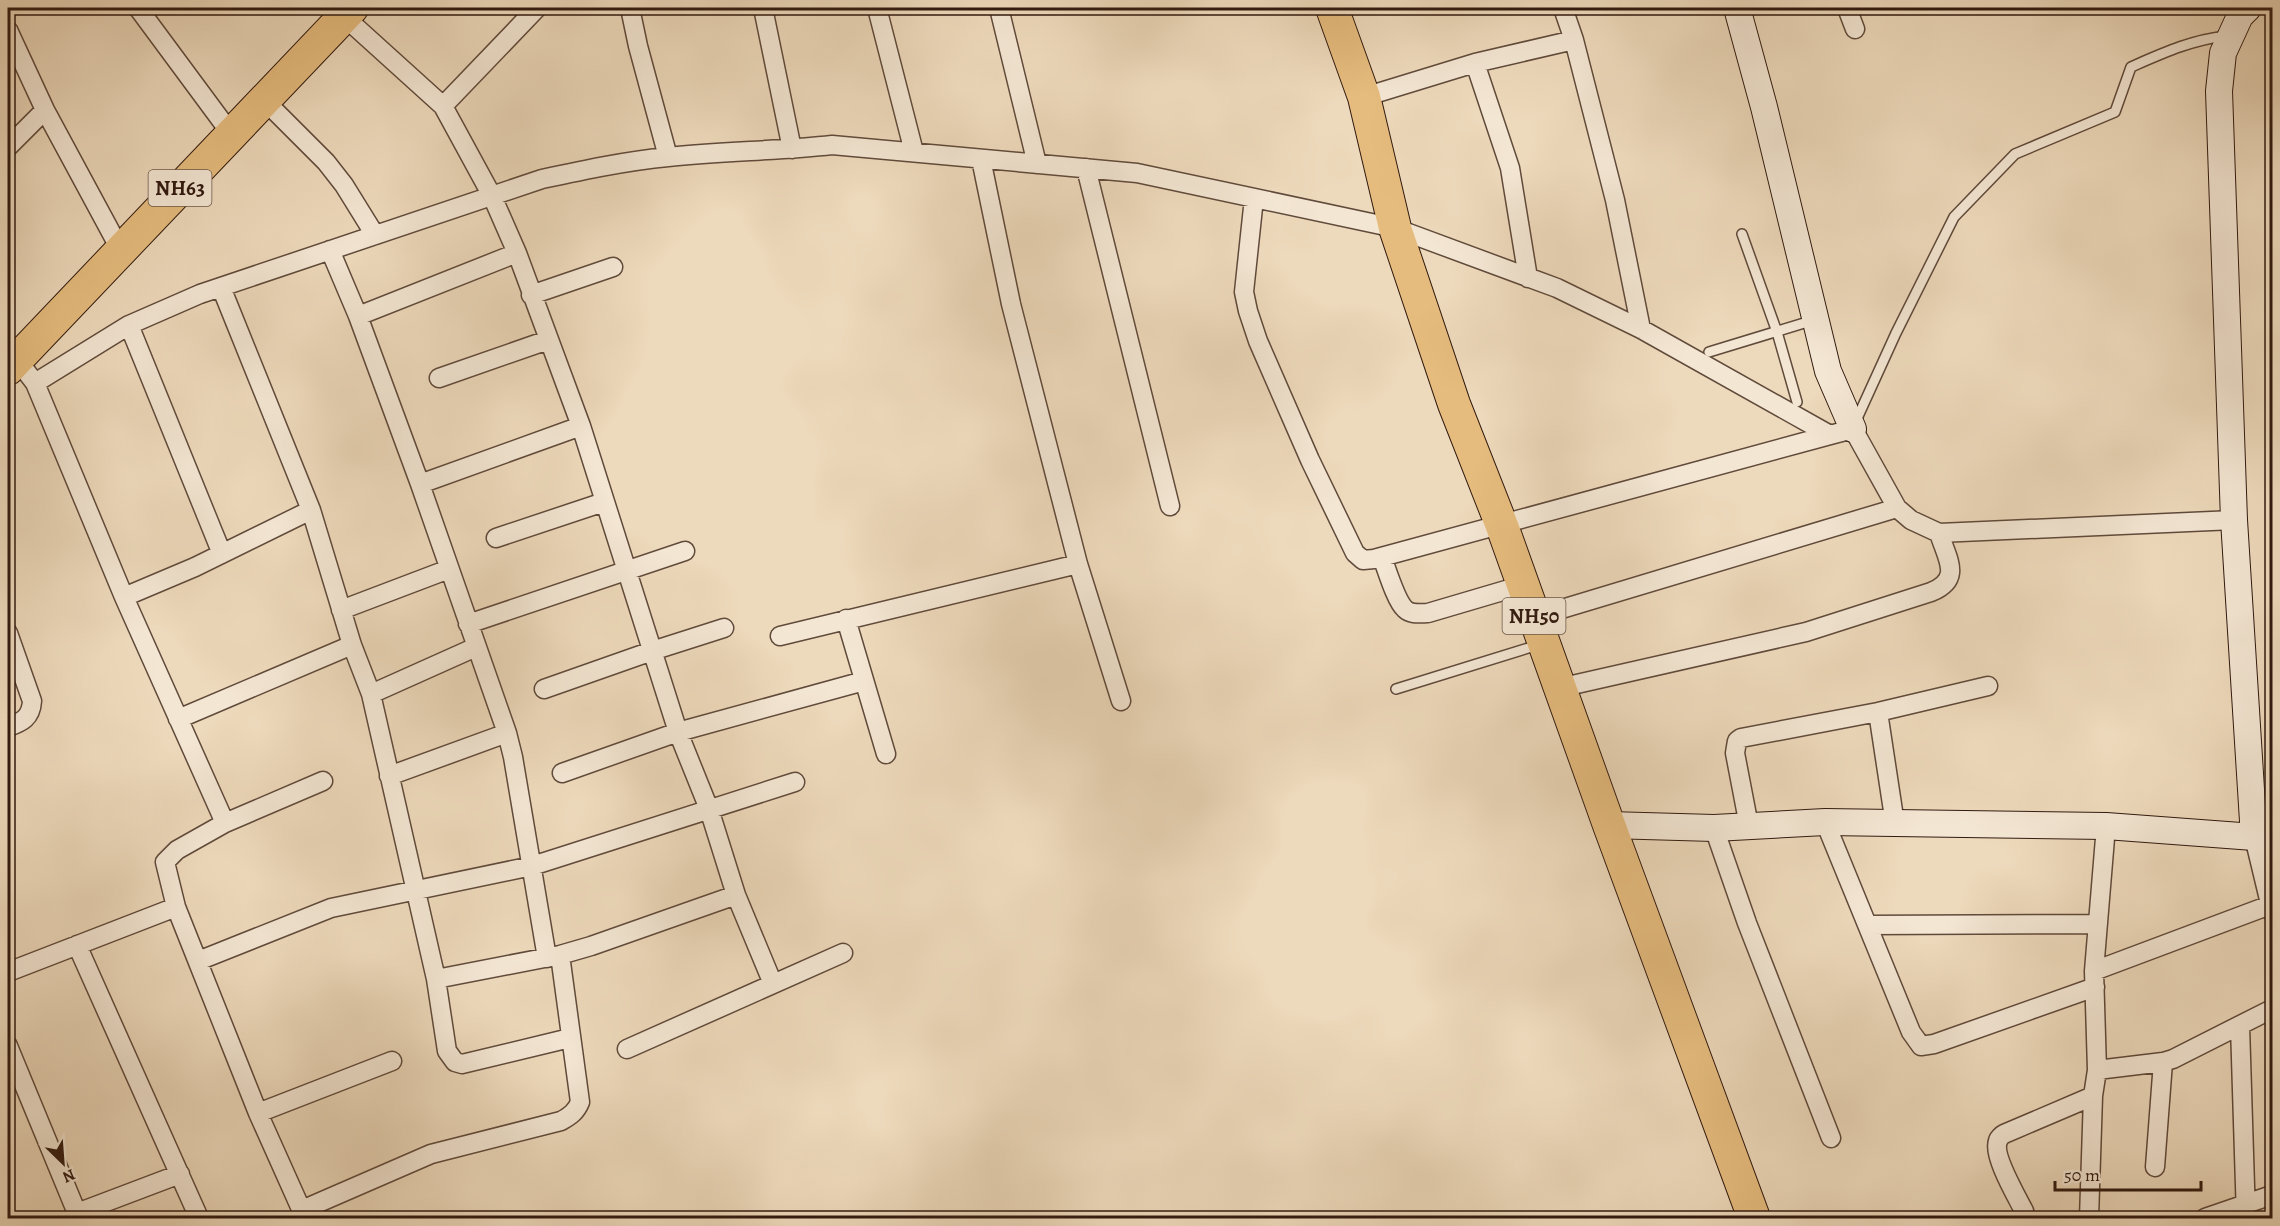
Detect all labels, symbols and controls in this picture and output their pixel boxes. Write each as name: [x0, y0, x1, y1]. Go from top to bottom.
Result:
road number: NH63: [148, 170, 212, 206]
road number: NH50: [1502, 598, 1565, 634]
north arrow: [33, 1133, 93, 1193]
scale bar: [2055, 1154, 2200, 1192]
text: N: [59, 1163, 79, 1188]
text: 50 m: [2064, 1163, 2100, 1187]

